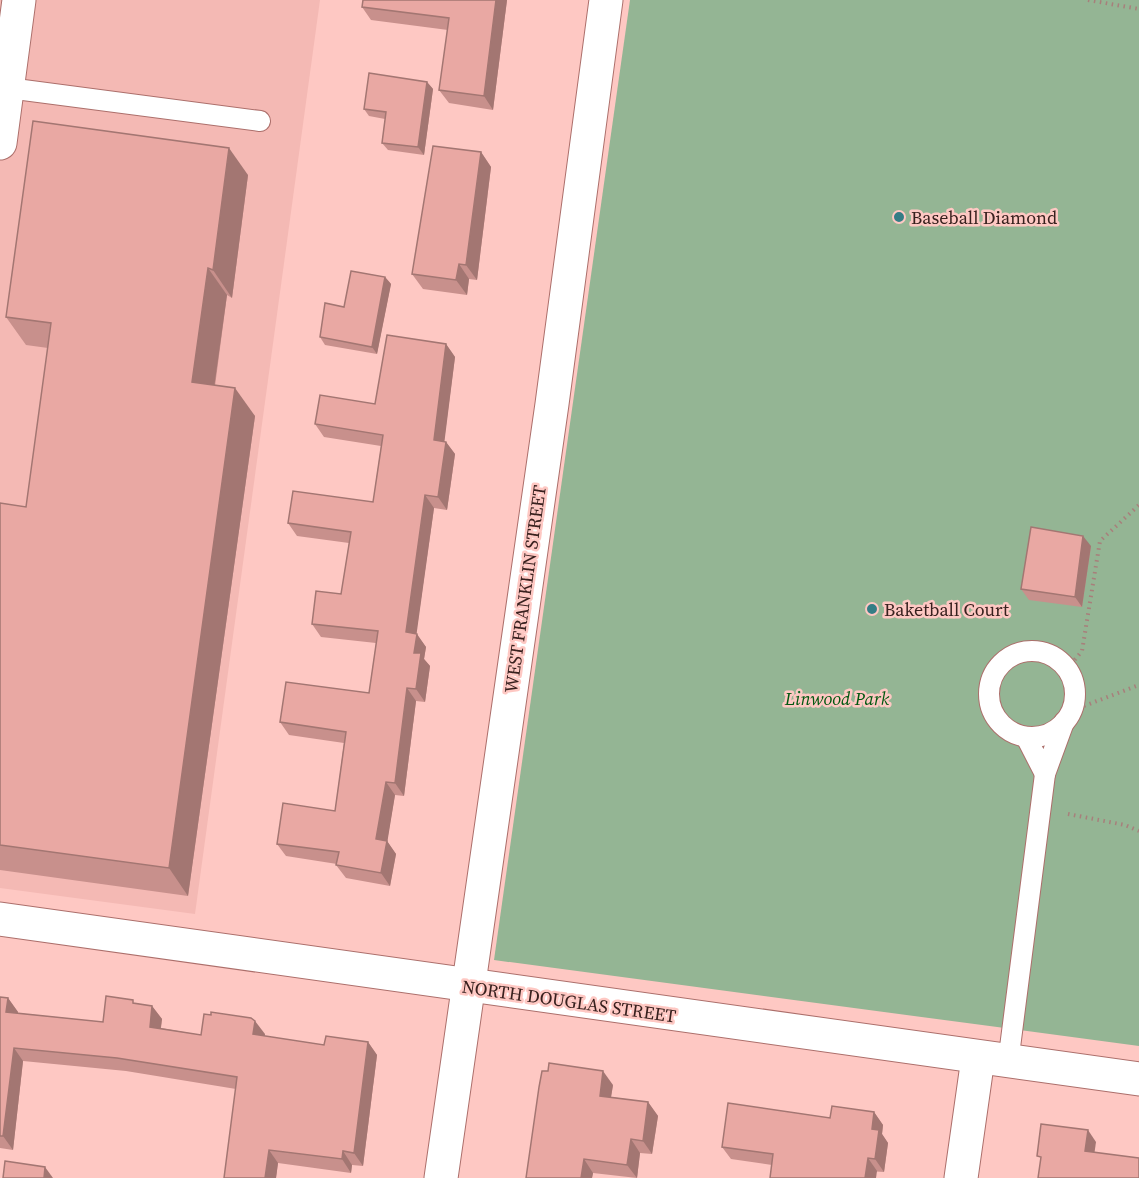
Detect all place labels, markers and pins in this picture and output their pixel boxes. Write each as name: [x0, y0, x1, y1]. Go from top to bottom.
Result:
place label: Baseball Diamond: [911, 205, 1057, 230]
marker: Baseball Diamond: [892, 210, 906, 224]
place label: Baketball Court: [884, 597, 1009, 622]
marker: Baketball Court: [865, 602, 879, 616]

